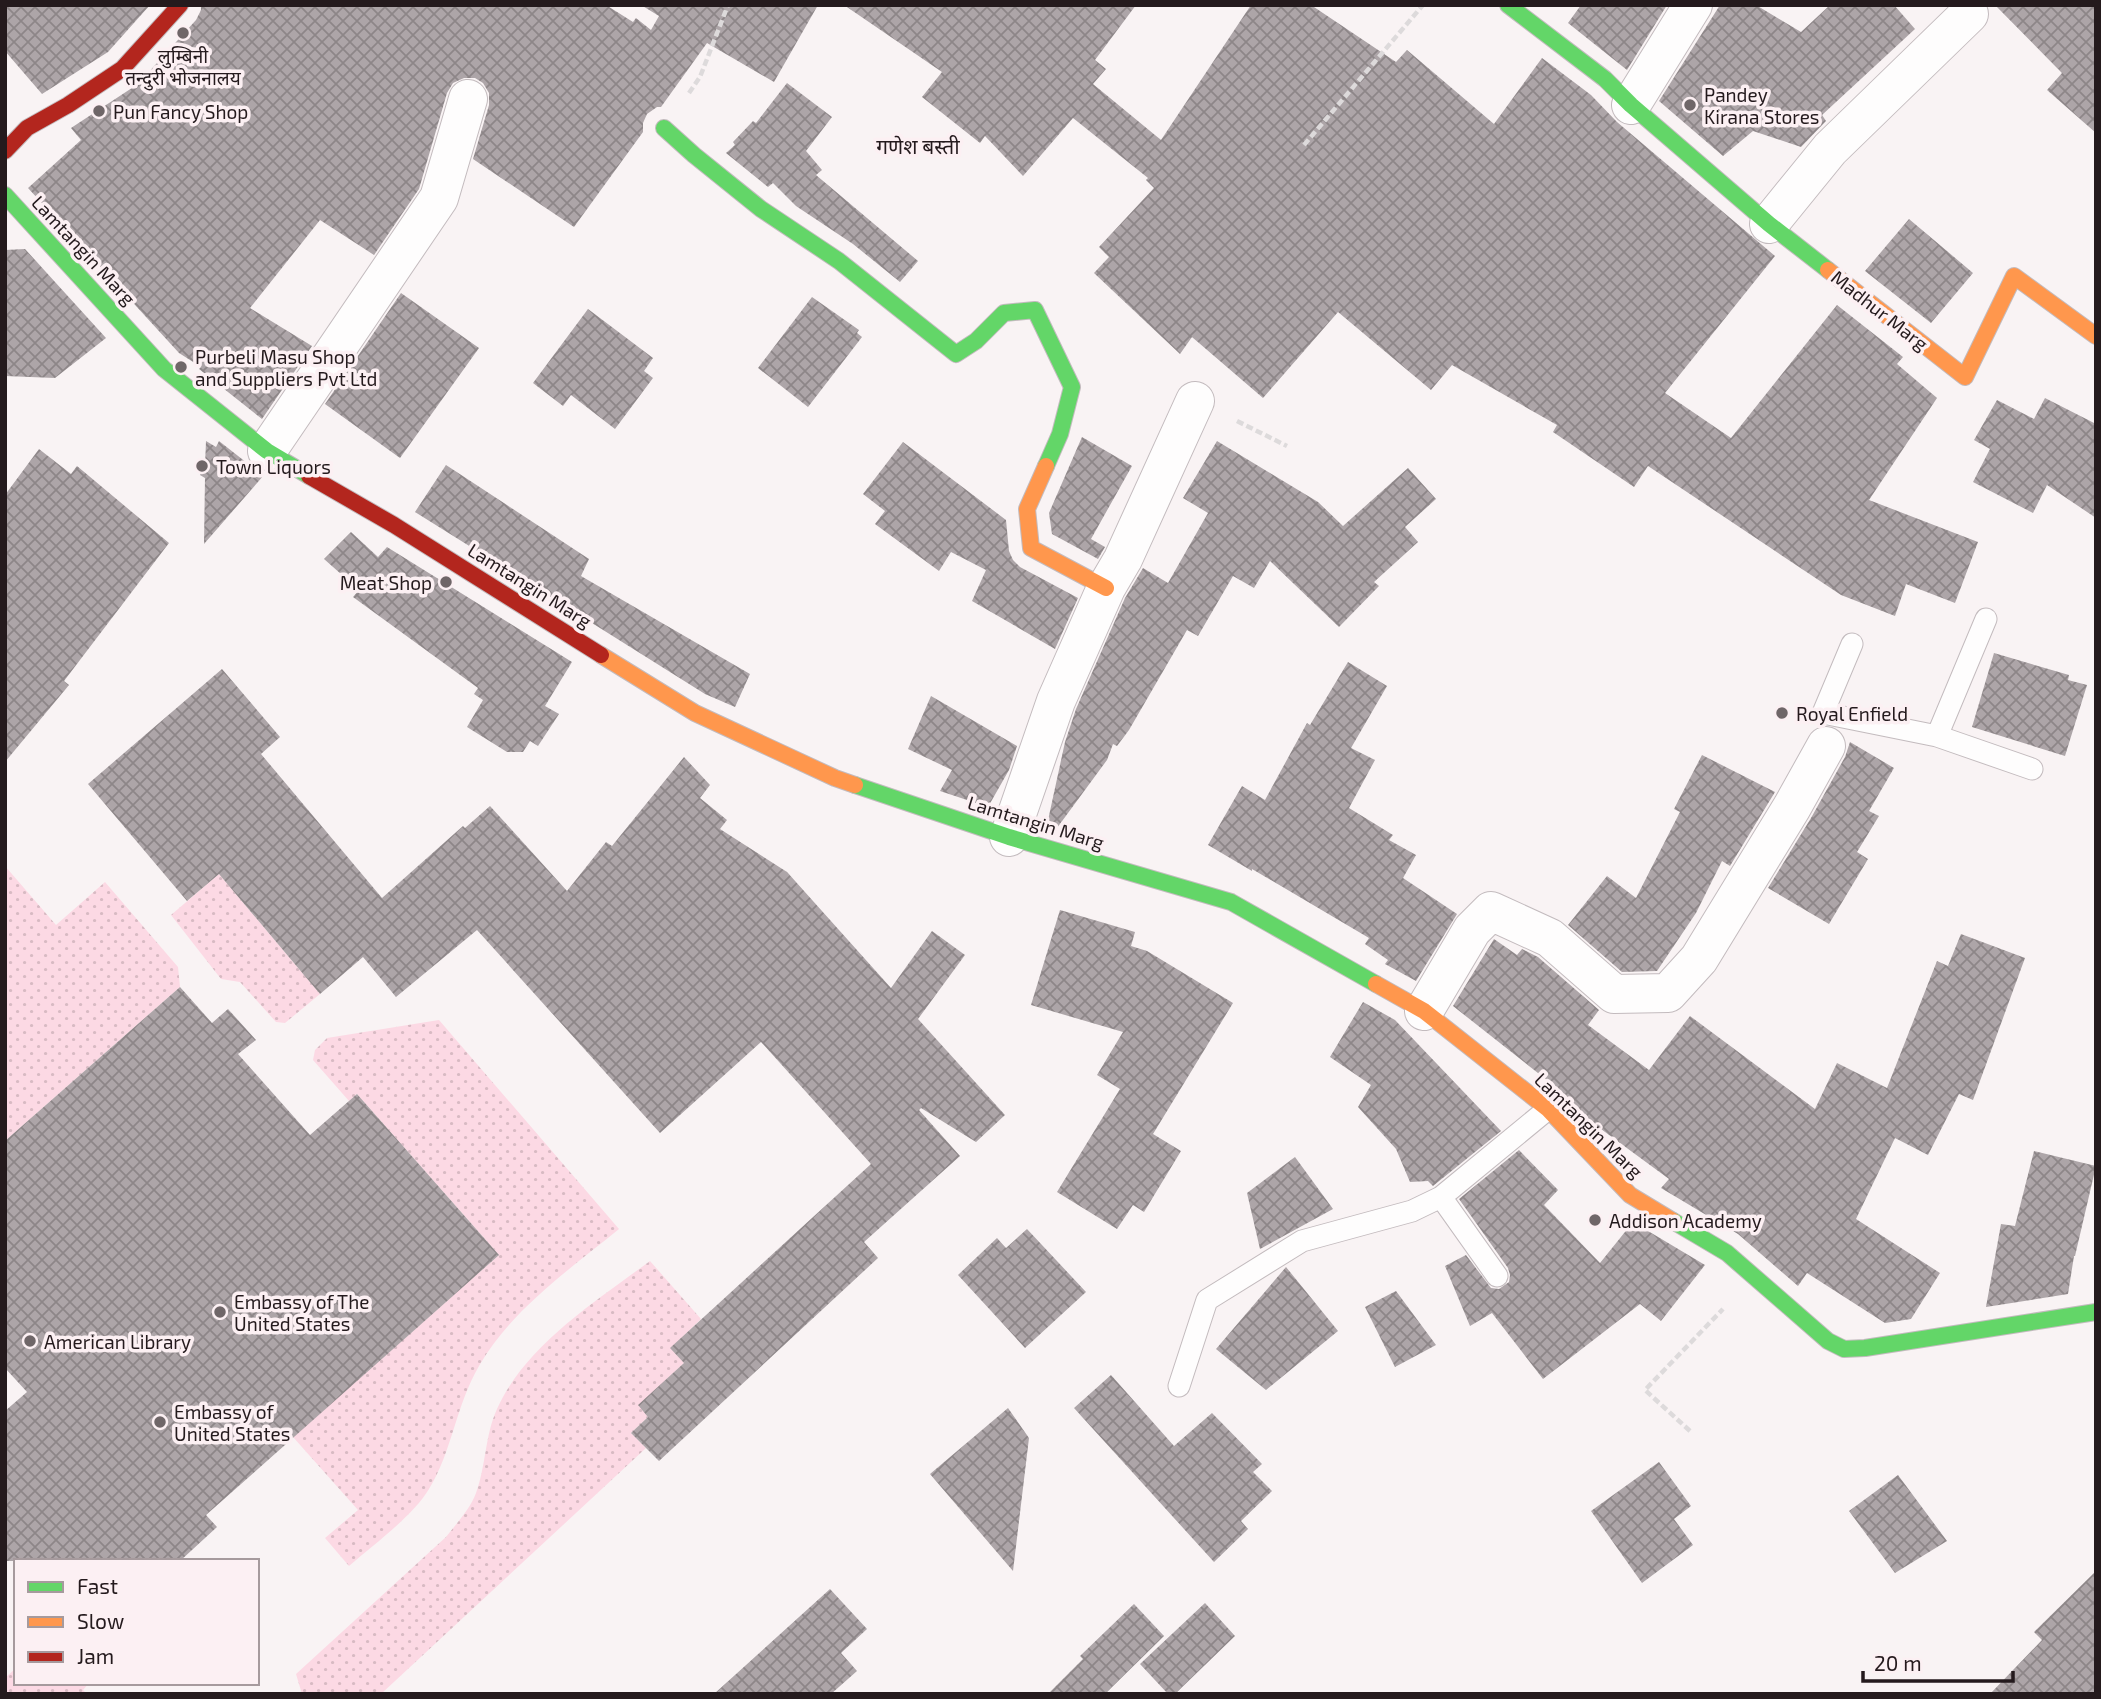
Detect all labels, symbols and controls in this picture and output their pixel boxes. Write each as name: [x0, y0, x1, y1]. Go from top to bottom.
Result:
marker: लुम्बिनी तन्दुरी भोजनालय: [175, 25, 191, 41]
place label: लुम्बिनी तन्दुरी भोजनालय: [125, 44, 242, 91]
place label: Pandey Kirana Stores: [1704, 83, 1820, 128]
marker: Pandey Kirana Stores: [1682, 97, 1698, 113]
place label: Pun Fancy Shop: [113, 100, 248, 123]
marker: Pun Fancy Shop: [91, 103, 107, 119]
district label: गणेश बस्ती: [876, 133, 960, 158]
street label: Lamtangin Marg: [27, 190, 141, 310]
street label: Madhur Marg: [1827, 265, 1933, 355]
place label: Purbeli Masu Shop and Suppliers Pvt Ltd: [195, 345, 377, 390]
marker: Purbeli Masu Shop and Suppliers Pvt Ltd: [173, 359, 189, 375]
place label: Town Liquors: [216, 455, 331, 478]
marker: Town Liquors: [194, 458, 210, 474]
street label: Lamtangin Marg: [464, 538, 596, 632]
place label: Meat Shop: [340, 571, 432, 594]
marker: Meat Shop: [438, 574, 454, 590]
place label: Royal Enfield: [1796, 702, 1908, 725]
marker: Royal Enfield: [1774, 705, 1790, 721]
street label: Lamtangin Marg: [965, 790, 1107, 854]
street label: Lamtangin Marg: [1530, 1068, 1648, 1183]
place label: Addison Academy: [1609, 1209, 1762, 1232]
marker: Addison Academy: [1587, 1212, 1603, 1228]
place label: Embassy of The United States: [234, 1290, 369, 1335]
marker: Embassy of The United States: [212, 1304, 228, 1320]
place label: American Library: [44, 1330, 191, 1353]
marker: American Library: [22, 1333, 38, 1349]
place label: Embassy of United States: [174, 1400, 290, 1445]
marker: Embassy of United States: [152, 1414, 168, 1430]
legend: [14, 1559, 259, 1685]
text: Fast: [77, 1573, 118, 1598]
text: Slow: [77, 1608, 124, 1633]
scale bar: [1863, 1640, 2014, 1684]
text: Jam: [77, 1643, 114, 1668]
text: 20 m: [1874, 1650, 1922, 1675]

